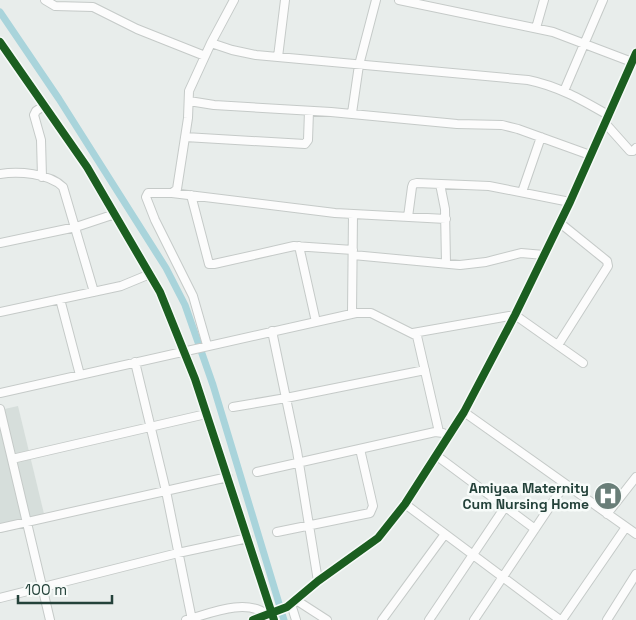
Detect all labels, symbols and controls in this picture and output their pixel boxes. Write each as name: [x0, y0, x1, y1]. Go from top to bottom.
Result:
place label: Amiyaa Maternity Cum Nursing Home: [463, 479, 589, 513]
hospital icon: Amiyaa Maternity Cum Nursing Home: [593, 481, 623, 511]
scale bar: [18, 572, 111, 604]
text: 100 m: [25, 580, 67, 599]

